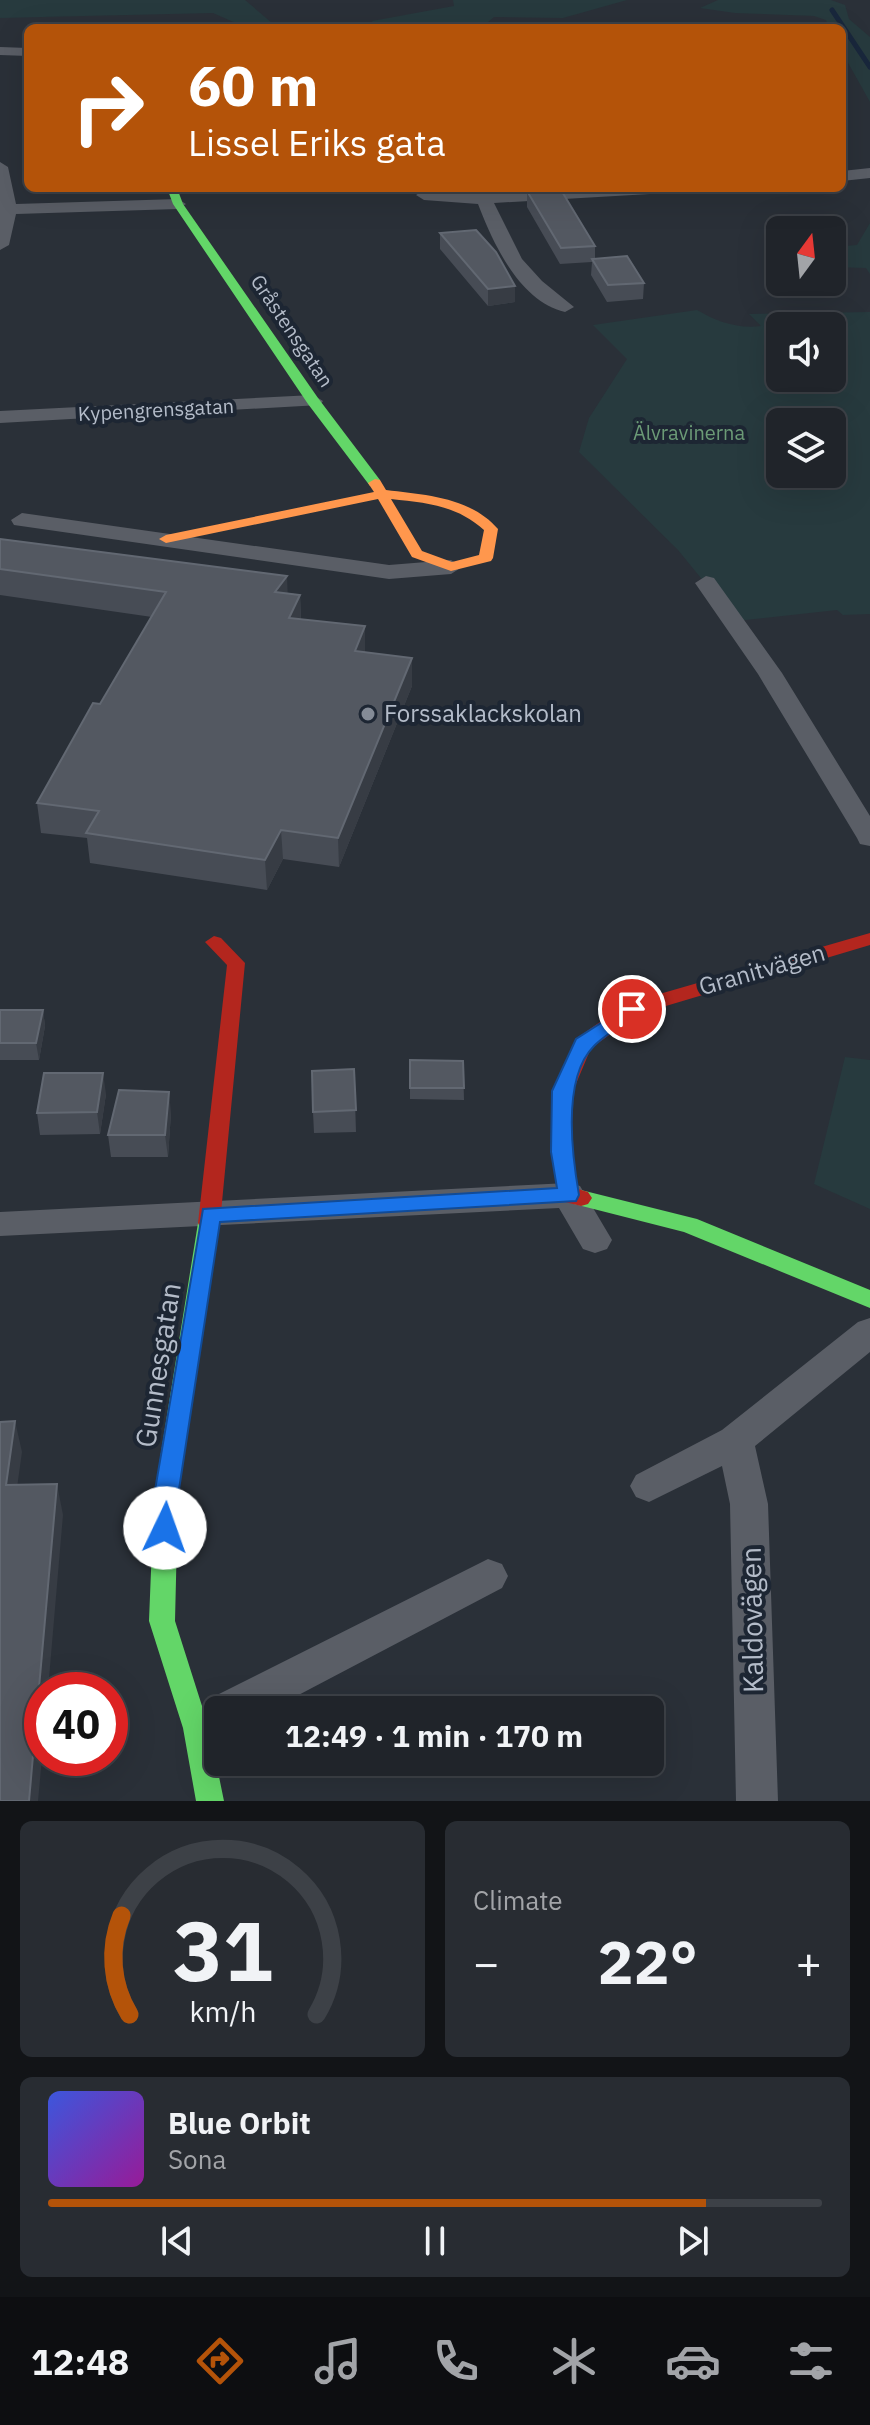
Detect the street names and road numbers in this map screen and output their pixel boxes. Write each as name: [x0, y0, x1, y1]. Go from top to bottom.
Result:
street label: Gråstensgatan: [245, 269, 340, 392]
street label: Kypengrensgatan: [77, 392, 235, 427]
street label: Granitvägen: [695, 936, 829, 1002]
street label: Gunnesgatan: [126, 1280, 189, 1450]
street label: Kaldovägen: [732, 1547, 771, 1693]

